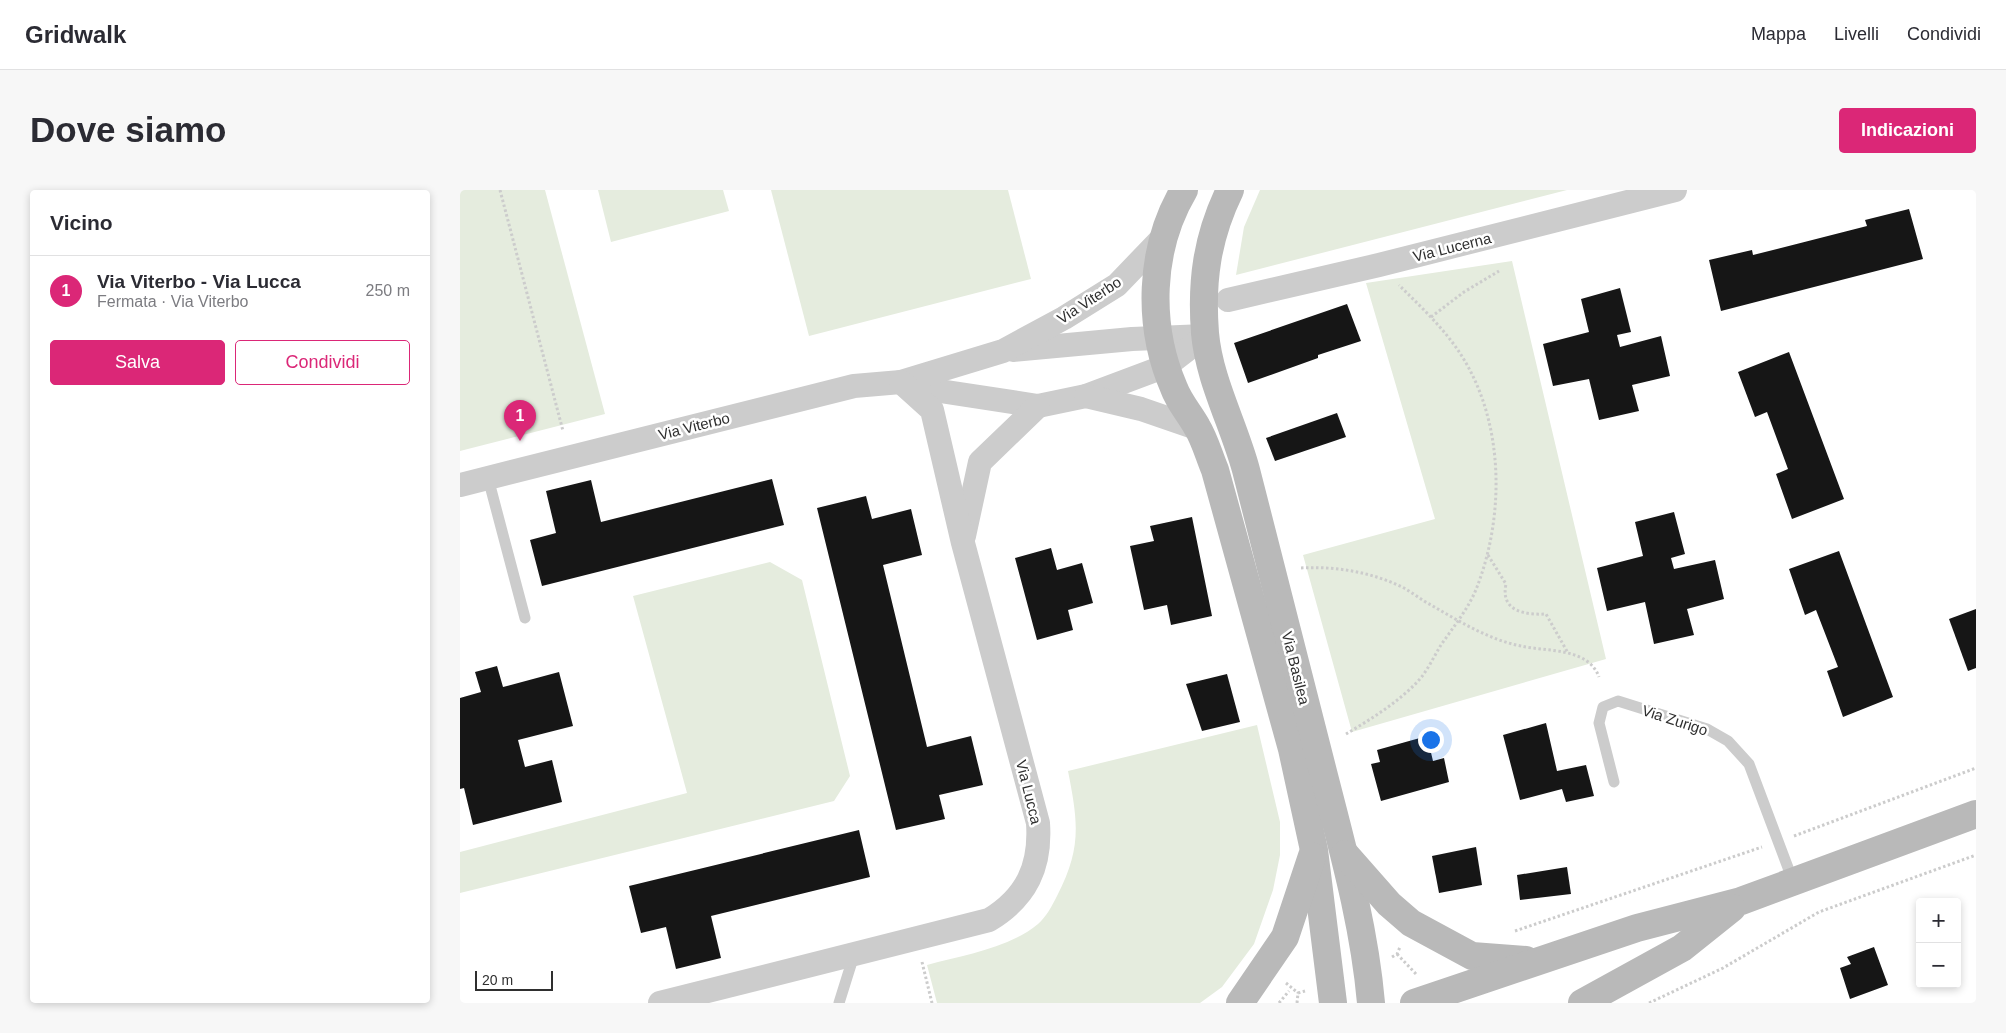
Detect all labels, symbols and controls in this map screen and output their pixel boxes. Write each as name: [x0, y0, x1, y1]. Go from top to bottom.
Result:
text: Gridwalk: [25, 21, 126, 48]
text: Mappa: [1751, 24, 1806, 44]
text: Livelli: [1834, 24, 1879, 44]
text: Condividi: [1907, 24, 1981, 44]
button: Indicazioni: [1839, 108, 1976, 153]
text: Dove siamo: [30, 110, 226, 149]
text: Vicino: [50, 211, 113, 234]
street label: Via Lucerna: [1411, 229, 1493, 265]
text: Via Viterbo - Via Lucca: [97, 271, 301, 292]
street label: Via Viterbo: [1054, 273, 1124, 327]
text: 1: [62, 282, 70, 299]
text: 250 m: [366, 282, 410, 299]
text: Fermata · Via Viterbo: [97, 293, 248, 310]
button: Salva: [50, 340, 225, 385]
button: Condividi: [235, 340, 410, 385]
pin: 1: [504, 400, 536, 441]
street label: Via Viterbo: [657, 409, 731, 443]
street label: Via Basilea: [1279, 630, 1313, 707]
street label: Via Zurigo: [1640, 701, 1710, 739]
your location: [1418, 727, 1444, 753]
street label: Via Lucca: [1013, 758, 1045, 827]
map controls: [1916, 898, 1961, 988]
button: +: [1916, 898, 1961, 943]
button: −: [1916, 943, 1961, 988]
scale bar: [475, 968, 552, 991]
text: 20 m: [482, 972, 513, 988]

